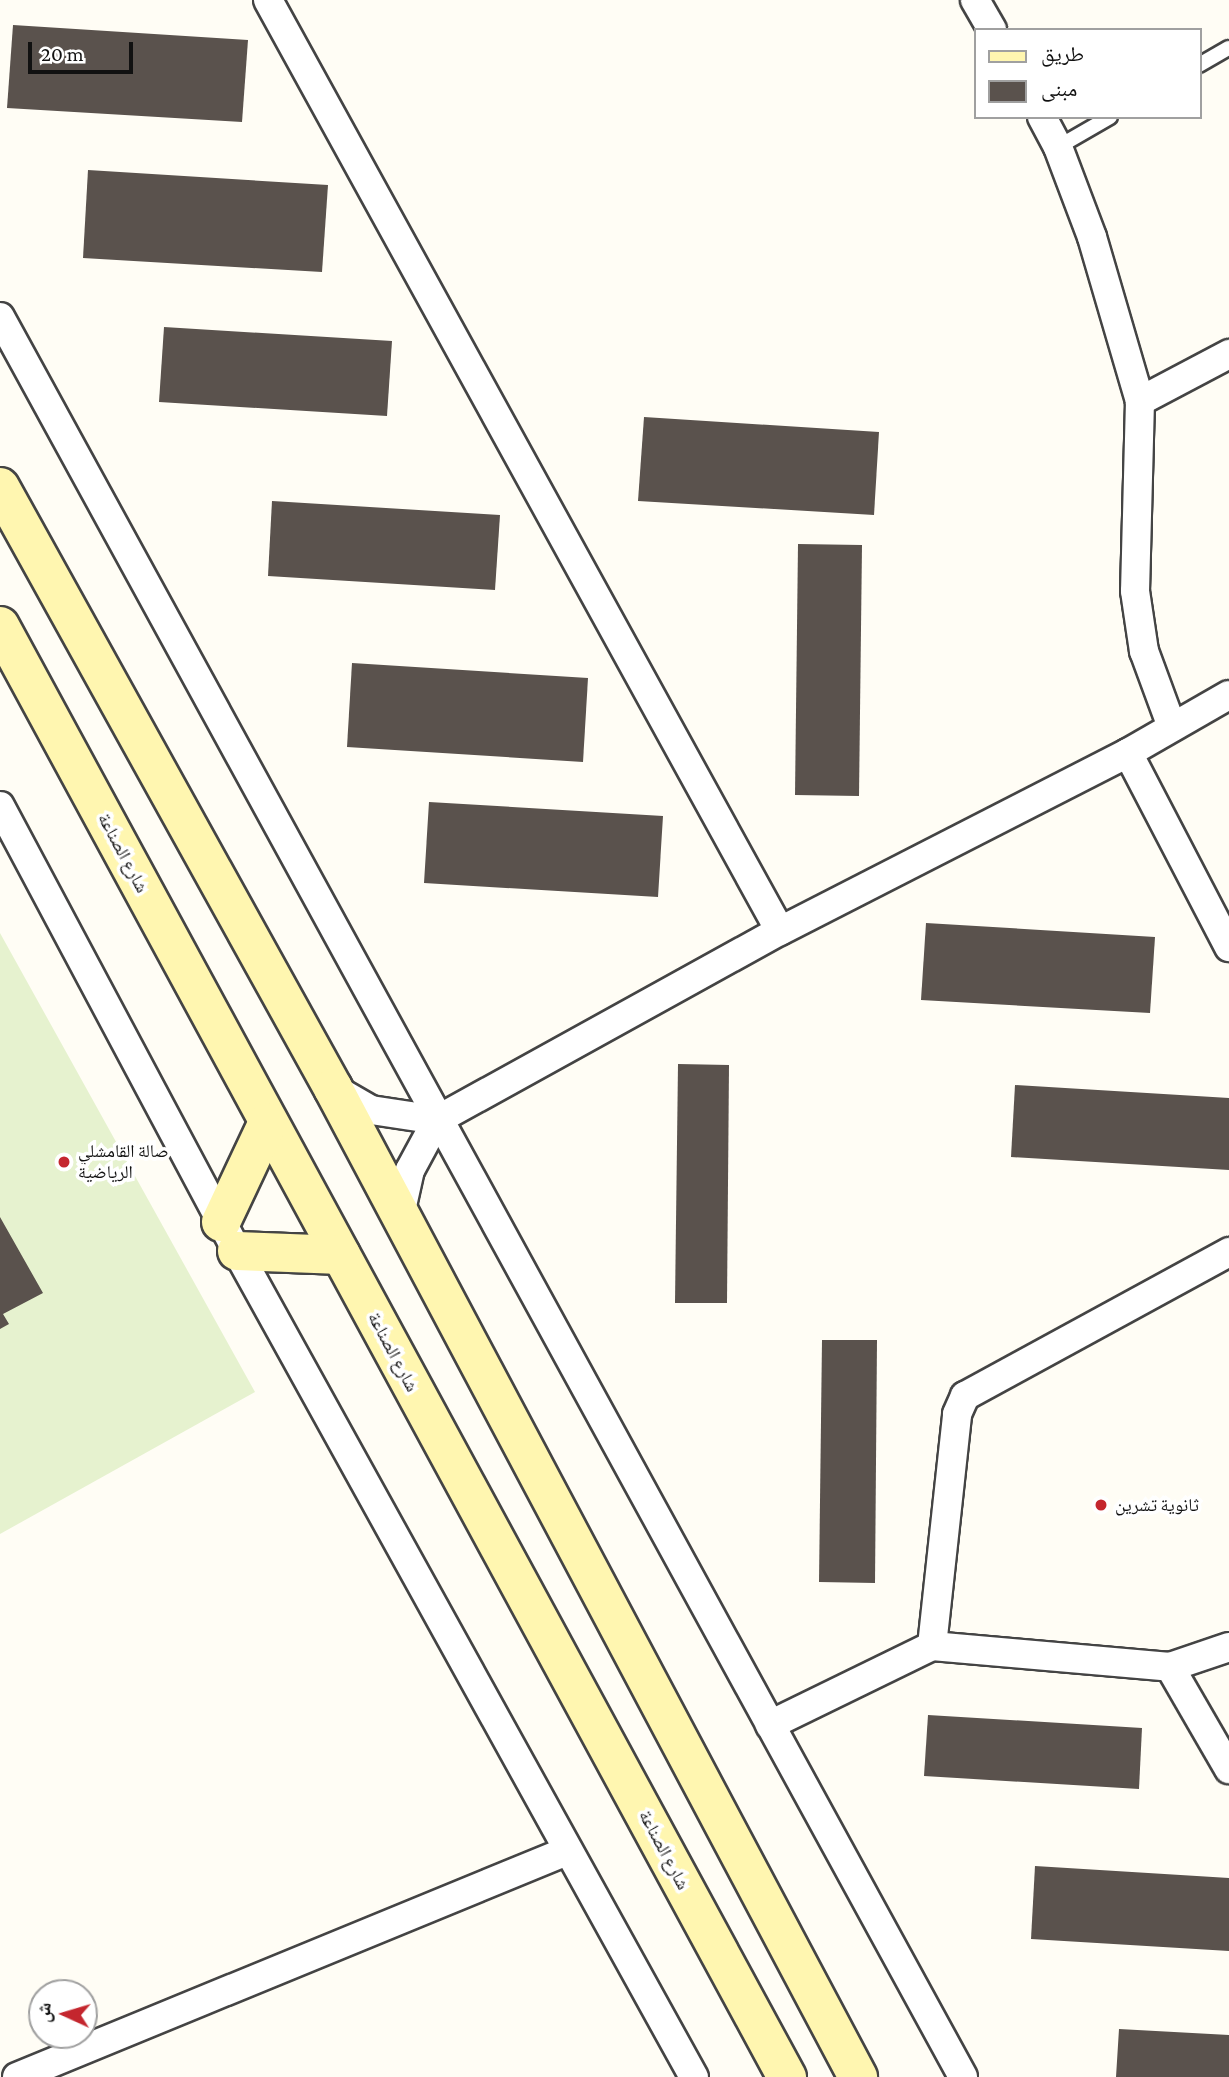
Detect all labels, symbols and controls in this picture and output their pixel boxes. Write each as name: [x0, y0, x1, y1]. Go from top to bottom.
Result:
scale bar: [32, 28, 136, 72]
legend: [974, 28, 1201, 119]
text: 20 m: [41, 42, 84, 66]
text: طريق: [1041, 42, 1084, 66]
text: مبنى: [1041, 77, 1077, 101]
street label: شارع الصناعة: [93, 810, 153, 896]
place label: صالة القامشلي الرياضية: [78, 1141, 169, 1184]
marker: صالة القامشلي الرياضية: [56, 1154, 72, 1170]
street label: شارع الصناعة: [363, 1309, 423, 1395]
place label: ثانوية تشرين: [1115, 1494, 1199, 1516]
marker: ثانوية تشرين: [1093, 1497, 1109, 1513]
street label: شارع الصناعة: [634, 1807, 694, 1893]
north arrow: [28, 1979, 98, 2049]
text: ش: [32, 2002, 55, 2023]

